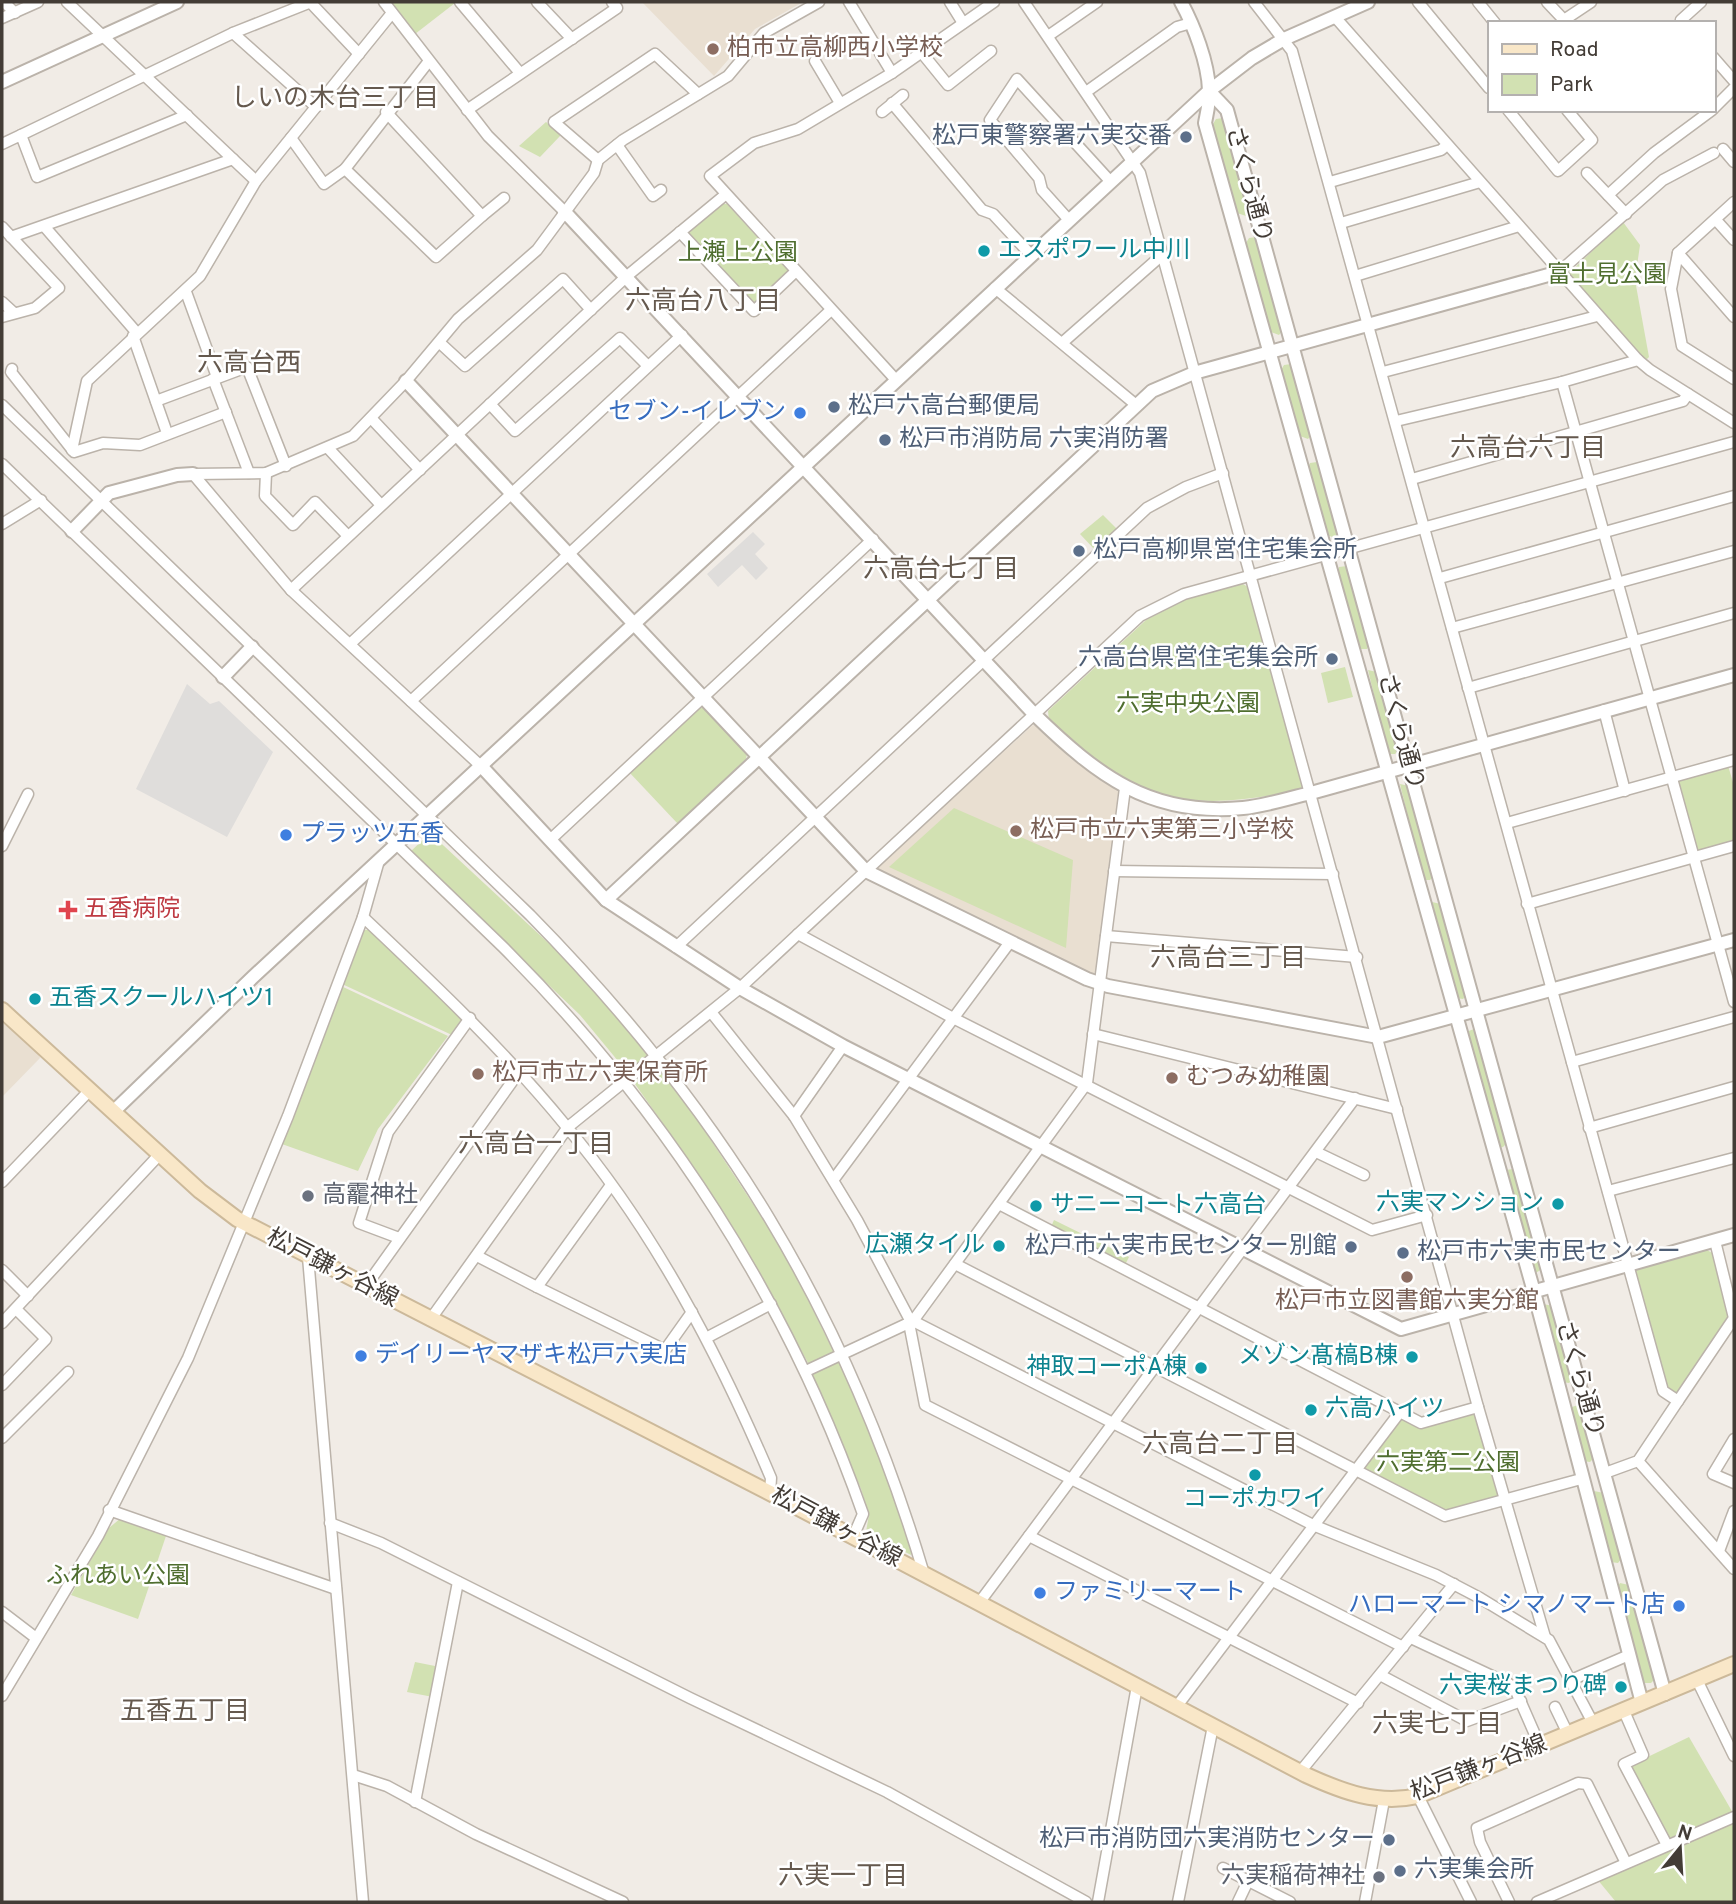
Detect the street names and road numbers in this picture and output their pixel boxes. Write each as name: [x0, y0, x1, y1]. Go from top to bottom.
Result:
street label: さくら通り: [1218, 123, 1278, 247]
street label: さくら通り: [1370, 670, 1430, 794]
street label: 松戸鎌ヶ谷線: [261, 1223, 403, 1315]
street label: さくら通り: [1548, 1317, 1610, 1441]
street label: 松戸鎌ヶ谷線: [765, 1481, 907, 1575]
street label: 松戸鎌ヶ谷線: [1406, 1729, 1552, 1809]

